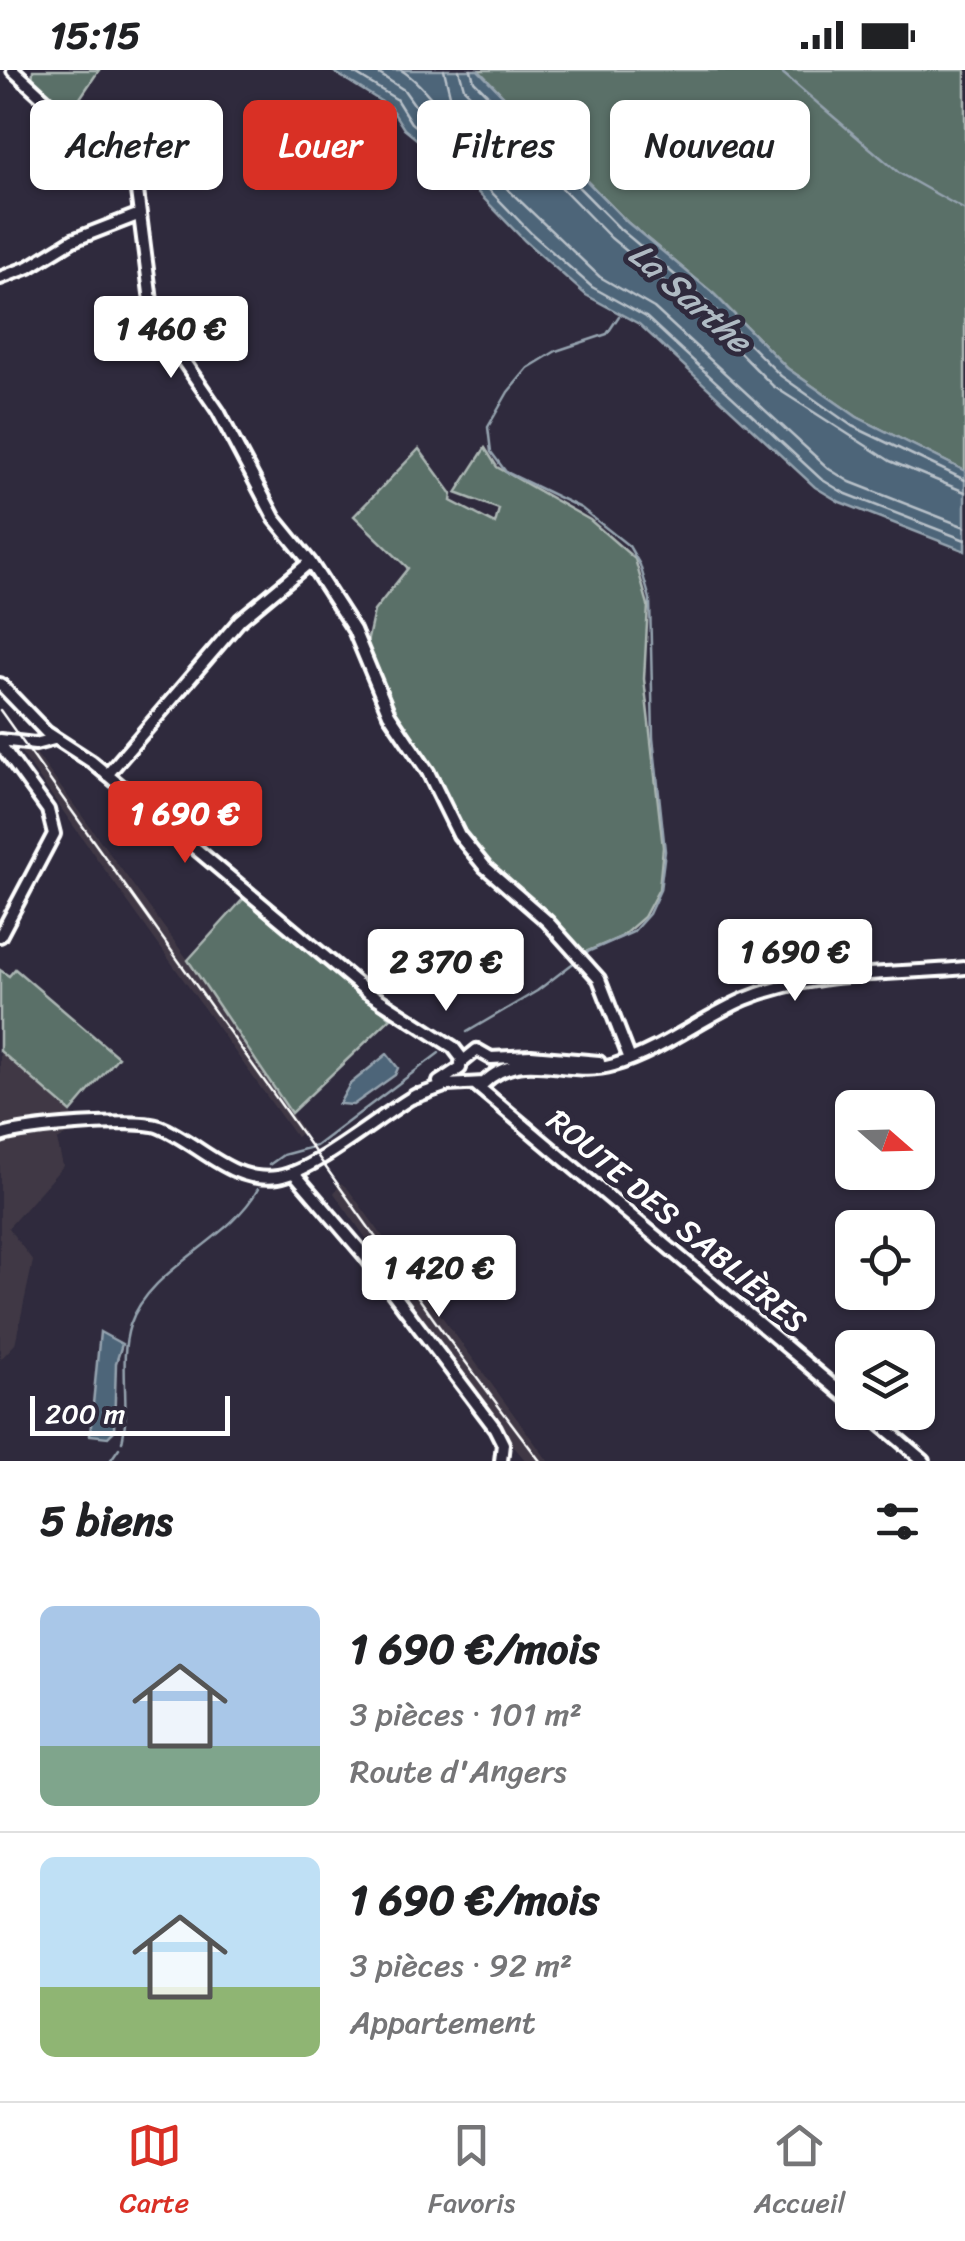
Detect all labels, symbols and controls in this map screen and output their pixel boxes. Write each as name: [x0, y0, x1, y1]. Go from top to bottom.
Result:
text: 15:15: [50, 2, 141, 69]
chip: Acheter: [30, 100, 223, 190]
chip: Louer: [243, 100, 397, 190]
chip: Filtres: [417, 100, 590, 190]
chip: Nouveau: [610, 100, 810, 190]
water label: La Sarthe: [614, 225, 768, 371]
pin: 1 460 €: [79, 296, 263, 381]
text: 1 460 €: [116, 300, 226, 357]
pin: 1 690 €: [93, 781, 277, 866]
text: 1 690 €: [130, 785, 240, 842]
pin: 1 690 €: [703, 919, 887, 1004]
text: 1 690 €: [740, 923, 850, 980]
pin: 2 370 €: [354, 929, 538, 1014]
text: 2 370 €: [390, 933, 502, 990]
north arrow: [835, 1090, 935, 1190]
map controls: [835, 1090, 935, 1430]
street label: ROUTE DES SABLIÈRES: [533, 1094, 821, 1348]
button: locate: [835, 1210, 935, 1310]
pin: 1 420 €: [347, 1235, 531, 1320]
text: 1 420 €: [384, 1239, 494, 1296]
button: layers: [835, 1330, 935, 1430]
text: 200 m: [45, 1389, 125, 1438]
scale bar: [30, 1391, 230, 1436]
text: 5 biens: [40, 1484, 173, 1558]
icon: filters: [870, 1494, 925, 1549]
text: 1 690 €/mois: [350, 1612, 599, 1686]
icon: home: [120, 1646, 240, 1766]
text: 3 pièces · 101 m²: [350, 1686, 582, 1743]
text: Route d'Angers: [350, 1743, 567, 1800]
text: 1 690 €/mois: [350, 1863, 599, 1937]
icon: home: [120, 1897, 240, 2017]
text: 3 pièces · 92 m²: [350, 1937, 572, 1994]
text: Appartement: [350, 1994, 536, 2051]
tab: Carte: [119, 2118, 189, 2227]
tab: Favoris: [428, 2118, 515, 2227]
tab: Accueil: [754, 2118, 846, 2227]

